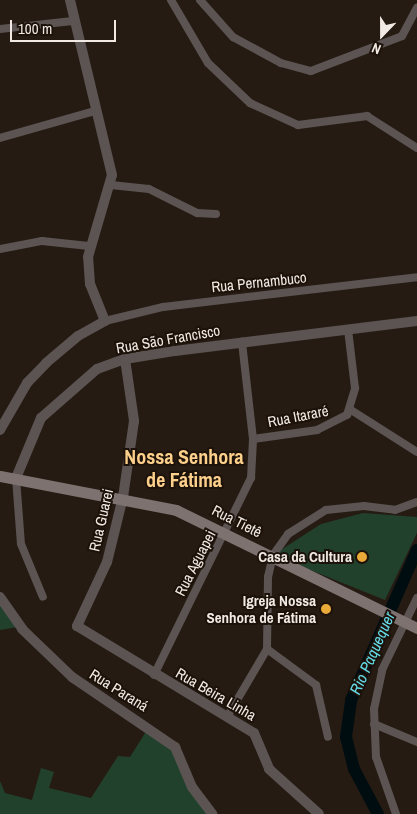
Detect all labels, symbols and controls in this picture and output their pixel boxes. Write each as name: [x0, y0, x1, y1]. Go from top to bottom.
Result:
scale bar: [12, 10, 119, 42]
north arrow: [357, 10, 407, 60]
text: 100 m: [18, 18, 52, 39]
text: N: [369, 39, 384, 59]
street label: Rua Pernambuco: [210, 268, 308, 296]
street label: Rua São Francisco: [115, 321, 221, 357]
street label: Rua Itararé: [266, 401, 330, 431]
district label: Nossa Senhora de Fátima: [124, 445, 244, 492]
street label: Rua Guarei: [85, 487, 117, 553]
street label: Rua Tietê: [209, 501, 265, 541]
street label: Rua Aguapei: [171, 527, 219, 599]
place label: Casa da Cultura: [258, 548, 352, 566]
marker: Casa da Cultura: [356, 551, 368, 563]
place label: Igreja Nossa Senhora de Fátima: [207, 591, 316, 626]
marker: Igreja Nossa Senhora de Fátima: [320, 603, 332, 615]
water label: Rio Paquequer: [345, 609, 399, 697]
street label: Rua Beira Linha: [173, 664, 259, 724]
street label: Rua Paraná: [86, 665, 152, 715]

